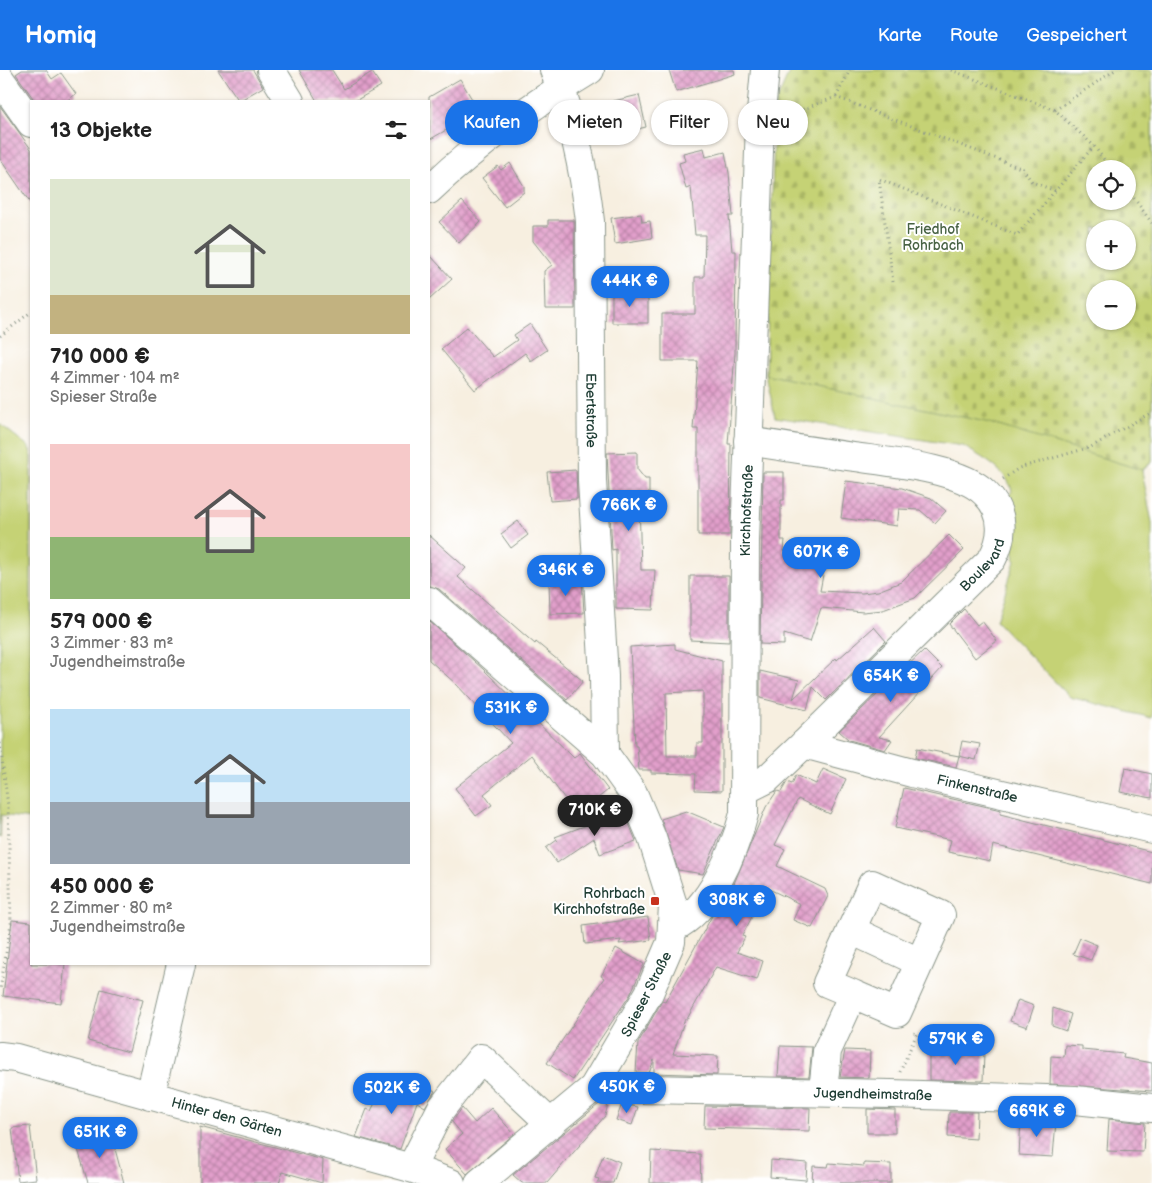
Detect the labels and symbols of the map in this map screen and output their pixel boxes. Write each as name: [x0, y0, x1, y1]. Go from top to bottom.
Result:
park label: Friedhof Rohrbach: [902, 221, 964, 254]
pin: 444K €: [589, 266, 671, 308]
street label: Ebertstraße: [582, 373, 600, 448]
street label: Kirchhofstraße: [737, 464, 757, 557]
pin: 766K €: [588, 490, 670, 532]
pin: 607K €: [780, 536, 862, 579]
street label: Boulevard: [956, 537, 1008, 595]
pin: 346K €: [525, 554, 607, 597]
pin: 654K €: [850, 660, 932, 703]
pin: 531K €: [470, 692, 552, 735]
street label: Finkenstraße: [935, 771, 1019, 806]
pin: 710K €: [554, 794, 636, 837]
pin: 308K €: [696, 884, 778, 927]
place label: Rohrbach Kirchhofstraße: [553, 885, 645, 918]
marker: Rohrbach Kirchhofstraße: [649, 895, 661, 907]
street label: Spieser Straße: [618, 949, 675, 1040]
pin: 579K €: [915, 1024, 997, 1066]
pin: 502K €: [351, 1072, 433, 1115]
pin: 450K €: [586, 1072, 668, 1114]
street label: Jugendheimstraße: [814, 1084, 932, 1104]
street label: Hinter den Gärten: [169, 1094, 284, 1141]
pin: 669K €: [996, 1096, 1078, 1138]
pin: 651K €: [59, 1116, 141, 1159]

